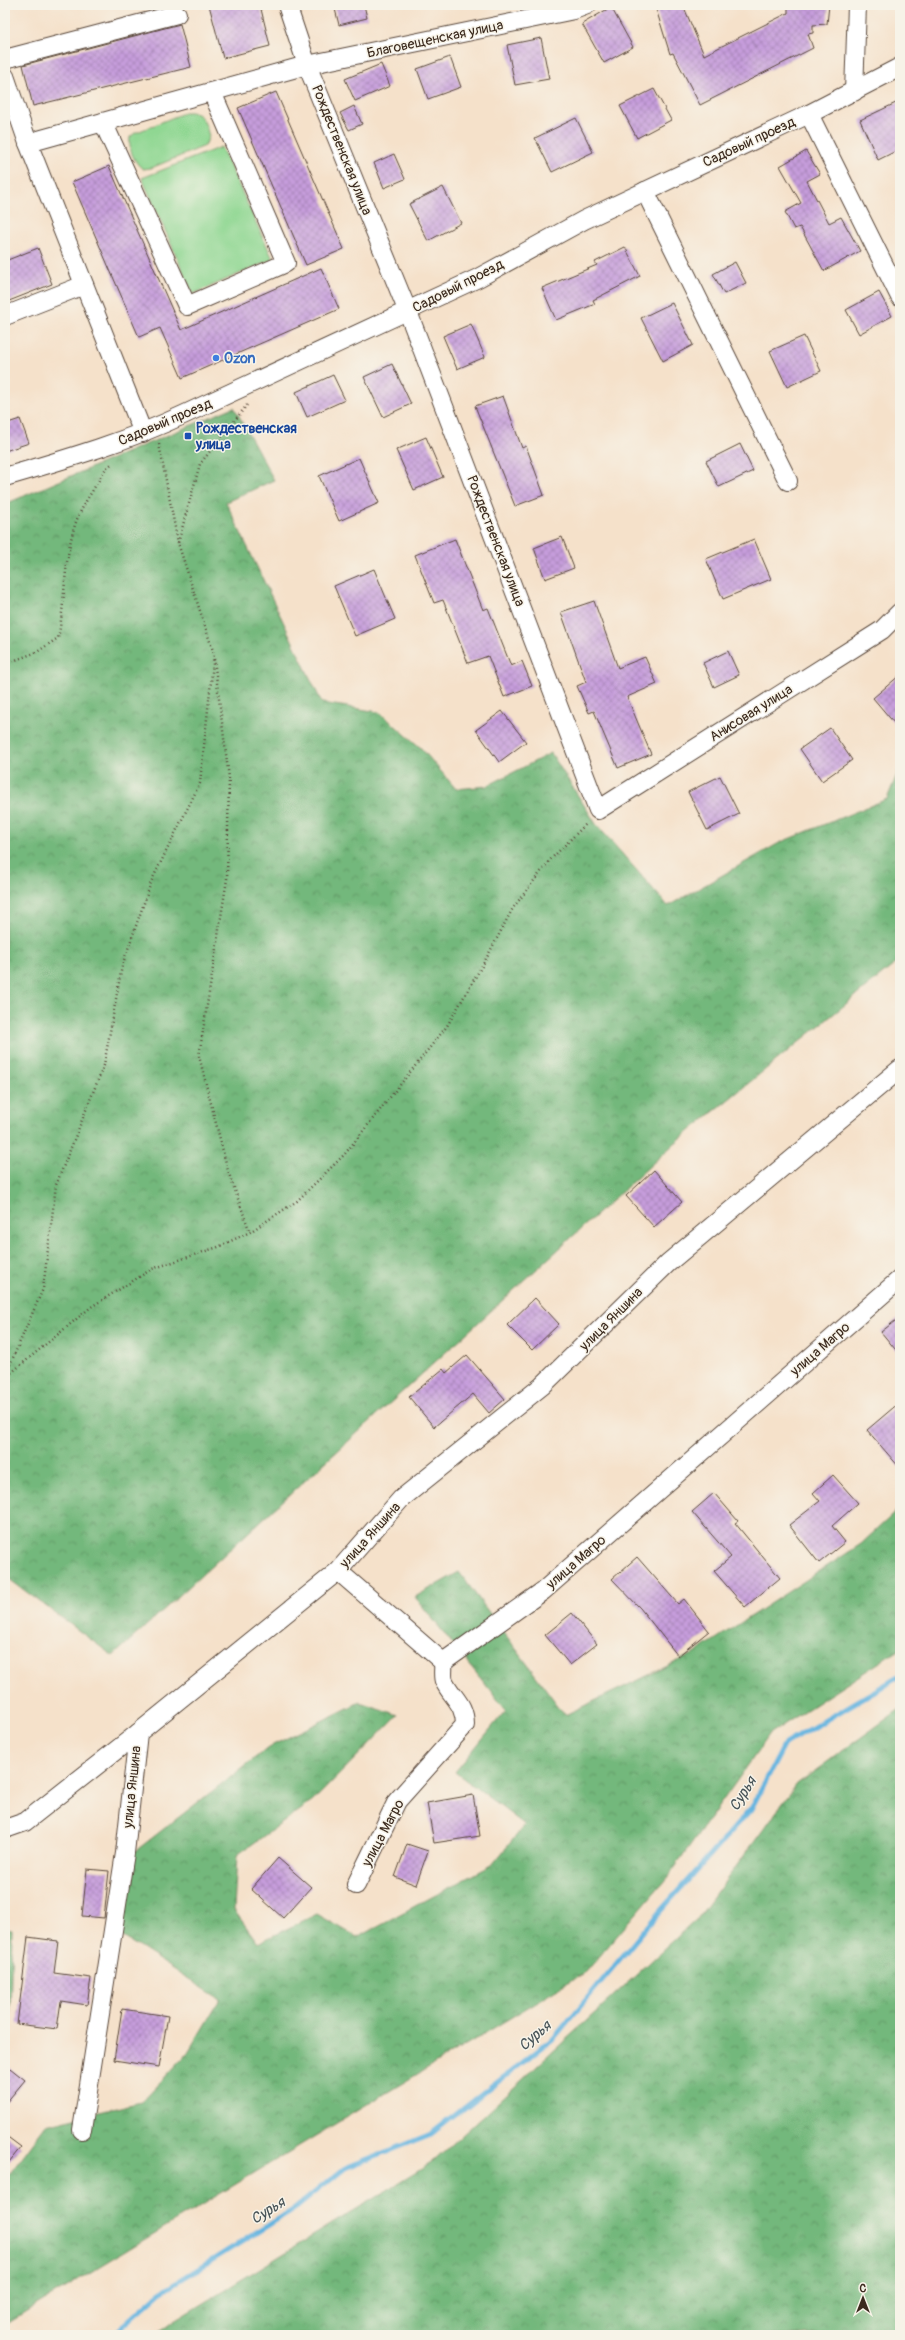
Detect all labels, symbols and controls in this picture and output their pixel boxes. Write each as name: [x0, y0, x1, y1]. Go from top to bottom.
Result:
street label: Благовещенская улица: [365, 16, 505, 62]
street label: Рождественская улица: [308, 83, 376, 217]
street label: Садовый проезд: [700, 113, 798, 171]
street label: Садовый проезд: [410, 255, 507, 316]
place label: Ozon: [224, 350, 256, 367]
marker: Ozon: [211, 353, 221, 363]
street label: Садовый проезд: [116, 394, 215, 449]
place label: Рождественская улица: [195, 420, 297, 453]
marker: Рождественская улица: [183, 431, 193, 441]
street label: Рождественская улица: [463, 473, 529, 609]
street label: Анисовая улица: [706, 681, 796, 745]
street label: улица Яншина: [575, 1284, 646, 1355]
street label: улица Магро: [786, 1318, 854, 1380]
street label: улица Яншина: [335, 1499, 404, 1572]
street label: улица Магро: [542, 1531, 610, 1593]
street label: улица Яншина: [119, 1745, 145, 1830]
water label: Сурья: [725, 1772, 762, 1815]
street label: улица Магро: [358, 1796, 408, 1870]
water label: Сурья: [515, 2016, 557, 2055]
water label: Сурья: [247, 2192, 290, 2229]
north arrow: [843, 2278, 883, 2318]
text: С: [860, 2282, 867, 2295]

